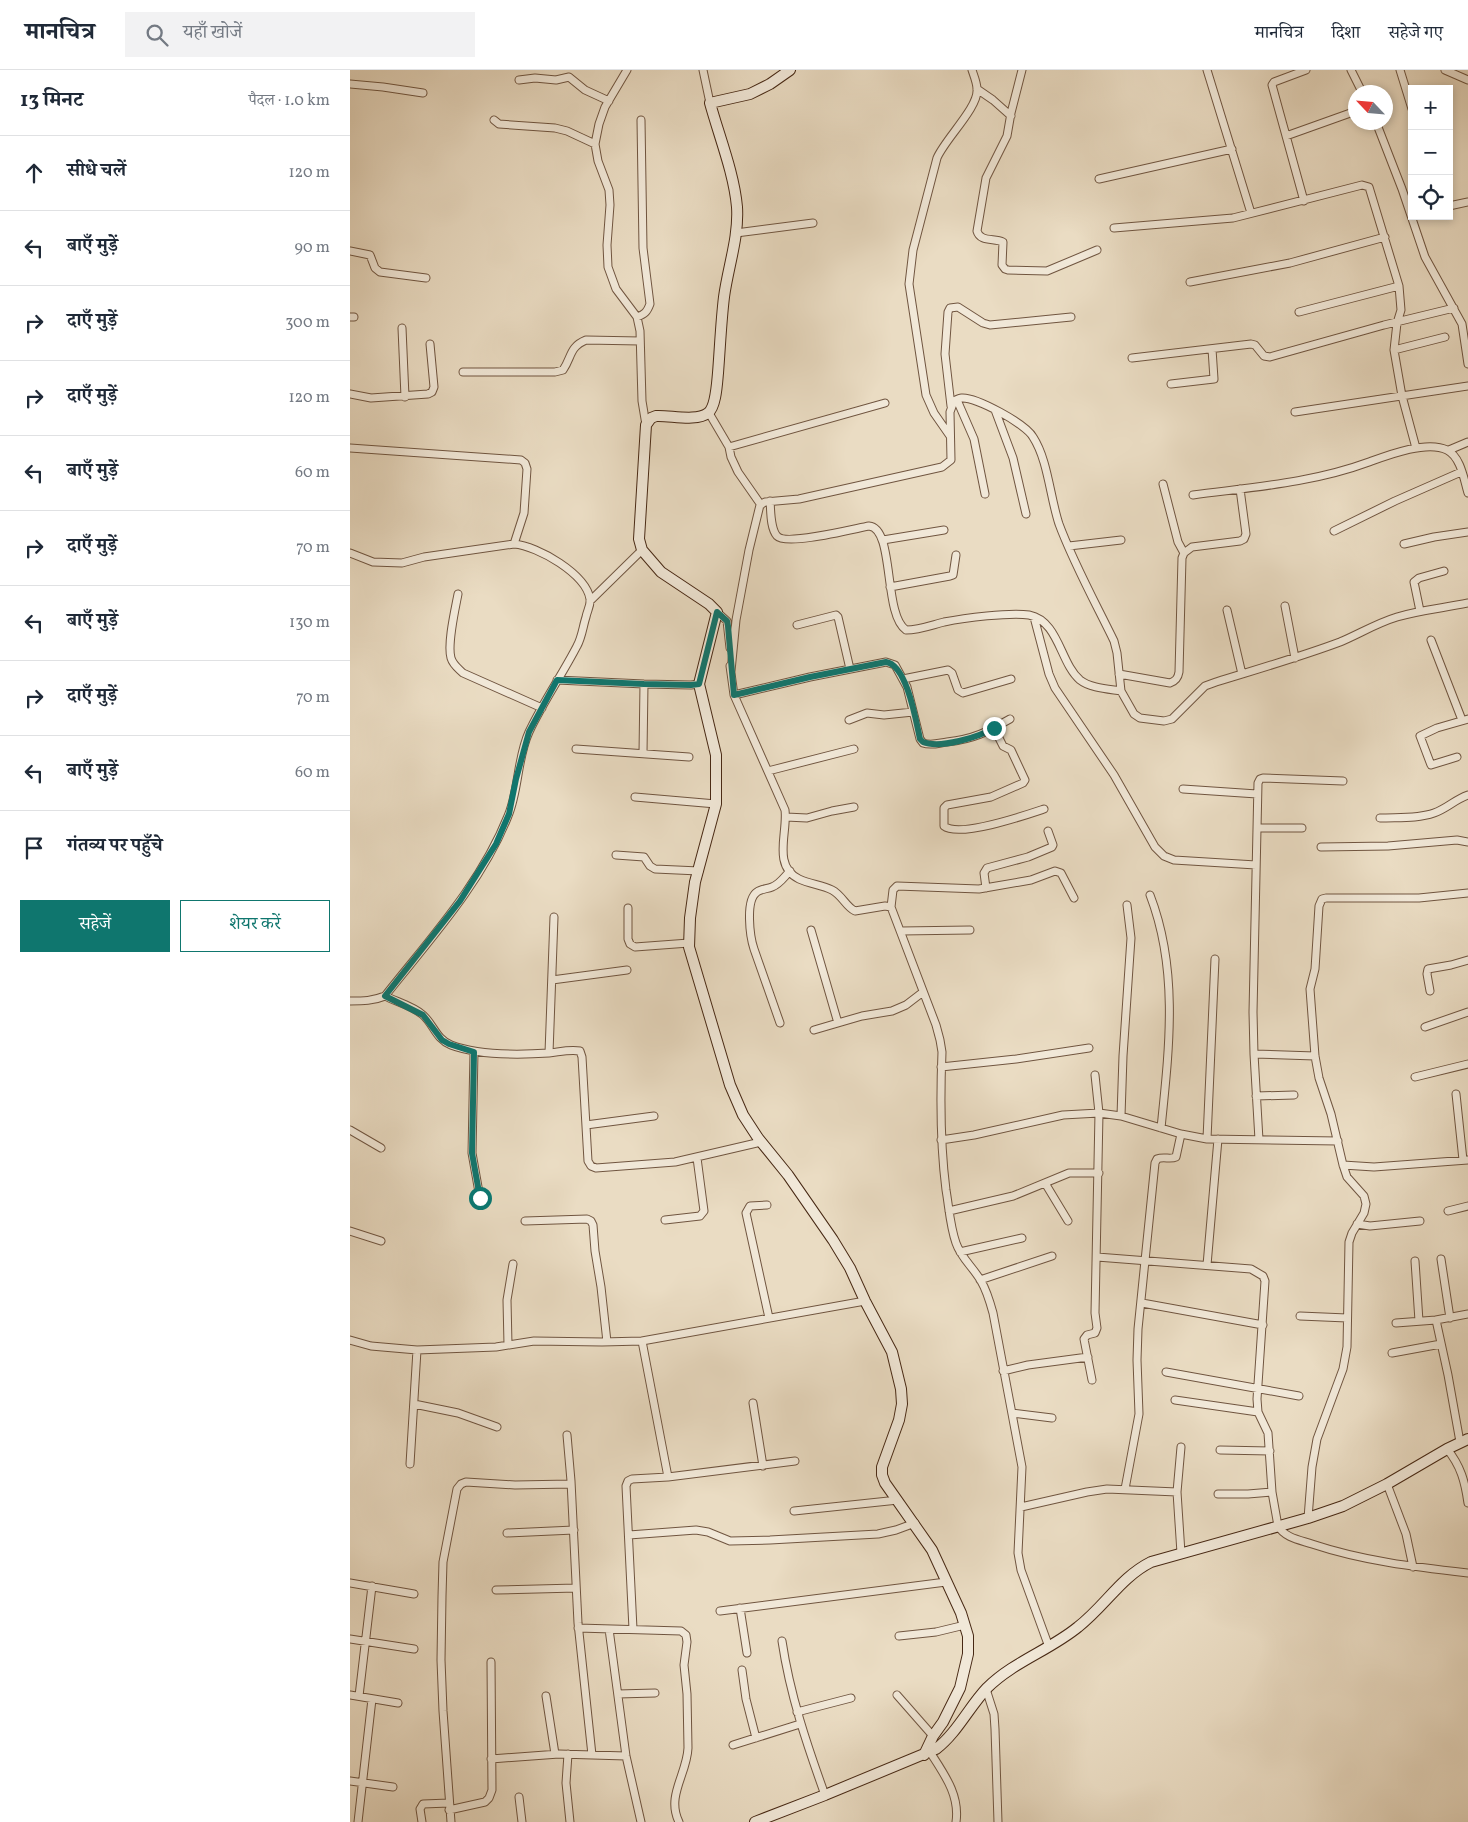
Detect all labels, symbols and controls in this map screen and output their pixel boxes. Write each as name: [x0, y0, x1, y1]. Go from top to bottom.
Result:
search box: [125, 12, 475, 57]
text: मानचित्र: [25, 16, 95, 50]
text: यहाँ खोजें: [183, 20, 242, 46]
icon: search: [143, 21, 171, 49]
text: मानचित्र: [1255, 21, 1304, 46]
text: दिशा: [1332, 21, 1360, 46]
text: सहेजे गए: [1388, 21, 1443, 46]
north arrow: [1348, 85, 1393, 130]
map controls: [1408, 85, 1453, 220]
button: +: [1408, 85, 1453, 130]
text: 13 मिनट: [20, 86, 83, 115]
text: पैदल · 1.0 km: [249, 90, 330, 112]
button: −: [1408, 130, 1453, 175]
text: सीधे चलें: [67, 158, 126, 184]
icon: ahead: [20, 159, 48, 187]
text: 120 m: [288, 162, 330, 184]
button: locate: [1408, 175, 1453, 220]
text: बाएँ मुड़ें: [67, 233, 118, 259]
icon: left: [20, 234, 48, 262]
text: 90 m: [294, 237, 330, 259]
text: दाएँ मुड़ें: [67, 308, 117, 334]
icon: right: [20, 309, 48, 337]
text: 300 m: [285, 312, 330, 334]
text: दाएँ मुड़ें: [67, 383, 117, 409]
icon: right: [20, 384, 48, 412]
text: 120 m: [288, 387, 330, 409]
text: बाएँ मुड़ें: [67, 458, 118, 484]
icon: left: [20, 459, 48, 487]
text: 60 m: [295, 462, 330, 484]
text: दाएँ मुड़ें: [67, 533, 117, 559]
icon: right: [20, 534, 48, 562]
text: 70 m: [296, 537, 330, 559]
text: बाएँ मुड़ें: [67, 608, 118, 634]
icon: left: [20, 609, 48, 637]
text: 130 m: [289, 612, 330, 634]
text: दाएँ मुड़ें: [67, 683, 117, 709]
icon: right: [20, 684, 48, 712]
text: 70 m: [296, 687, 330, 709]
route end: [983, 717, 1006, 740]
text: बाएँ मुड़ें: [67, 758, 118, 784]
icon: left: [20, 759, 48, 787]
text: 60 m: [295, 762, 330, 784]
text: गंतव्य पर पहुँचे: [67, 833, 162, 859]
icon: arrive: [20, 834, 48, 862]
button: सहेजें: [20, 900, 170, 952]
button: शेयर करें: [180, 900, 330, 952]
route start: [469, 1187, 492, 1210]

